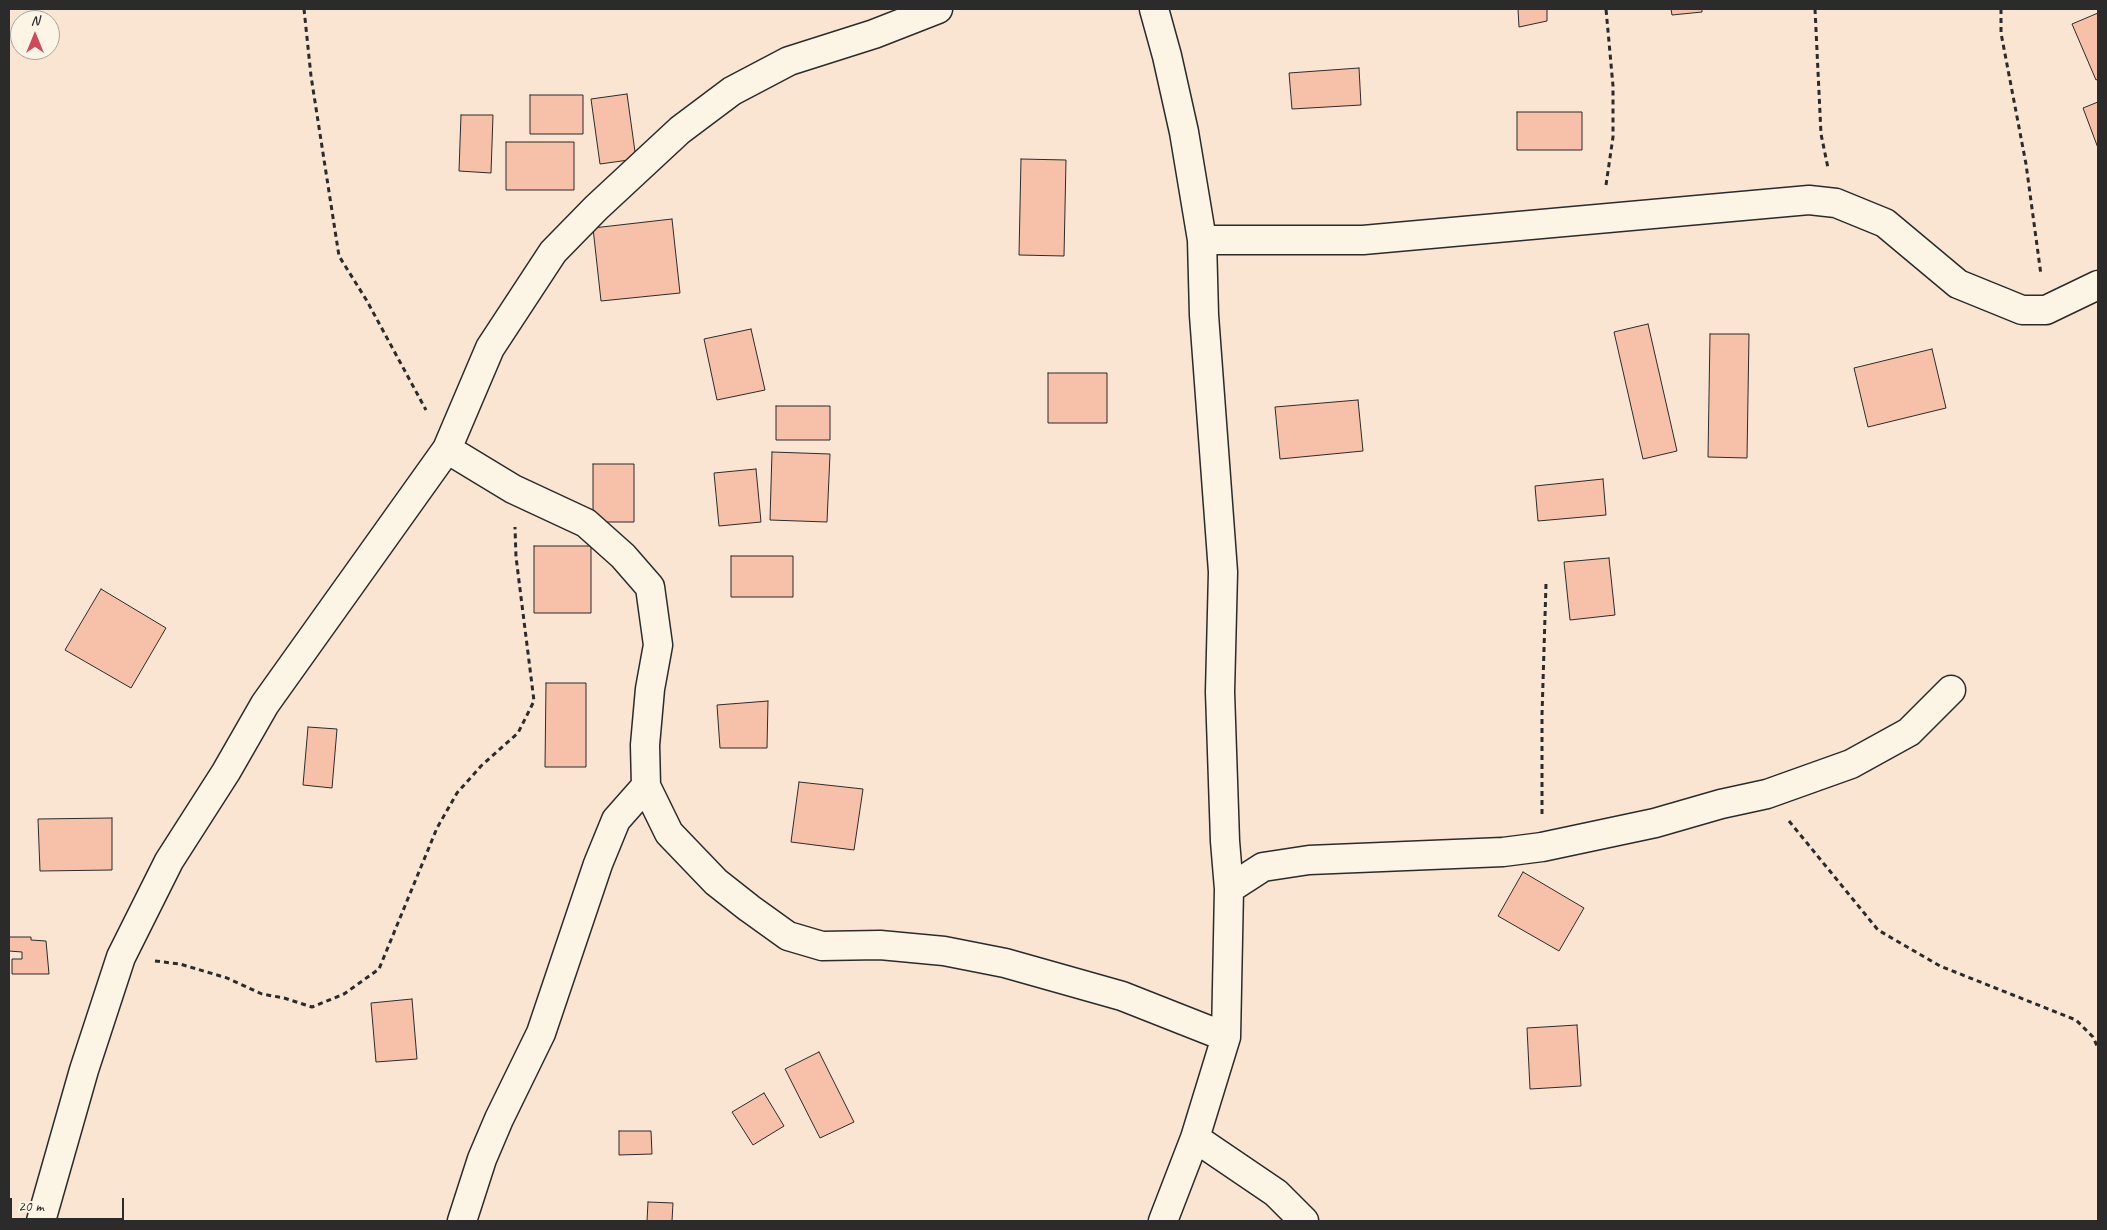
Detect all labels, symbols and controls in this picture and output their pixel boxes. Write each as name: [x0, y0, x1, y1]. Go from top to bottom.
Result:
north arrow: [10, 10, 60, 60]
text: N: [31, 12, 39, 29]
scale bar: [12, 1188, 126, 1220]
text: 20 m: [18, 1197, 44, 1216]

